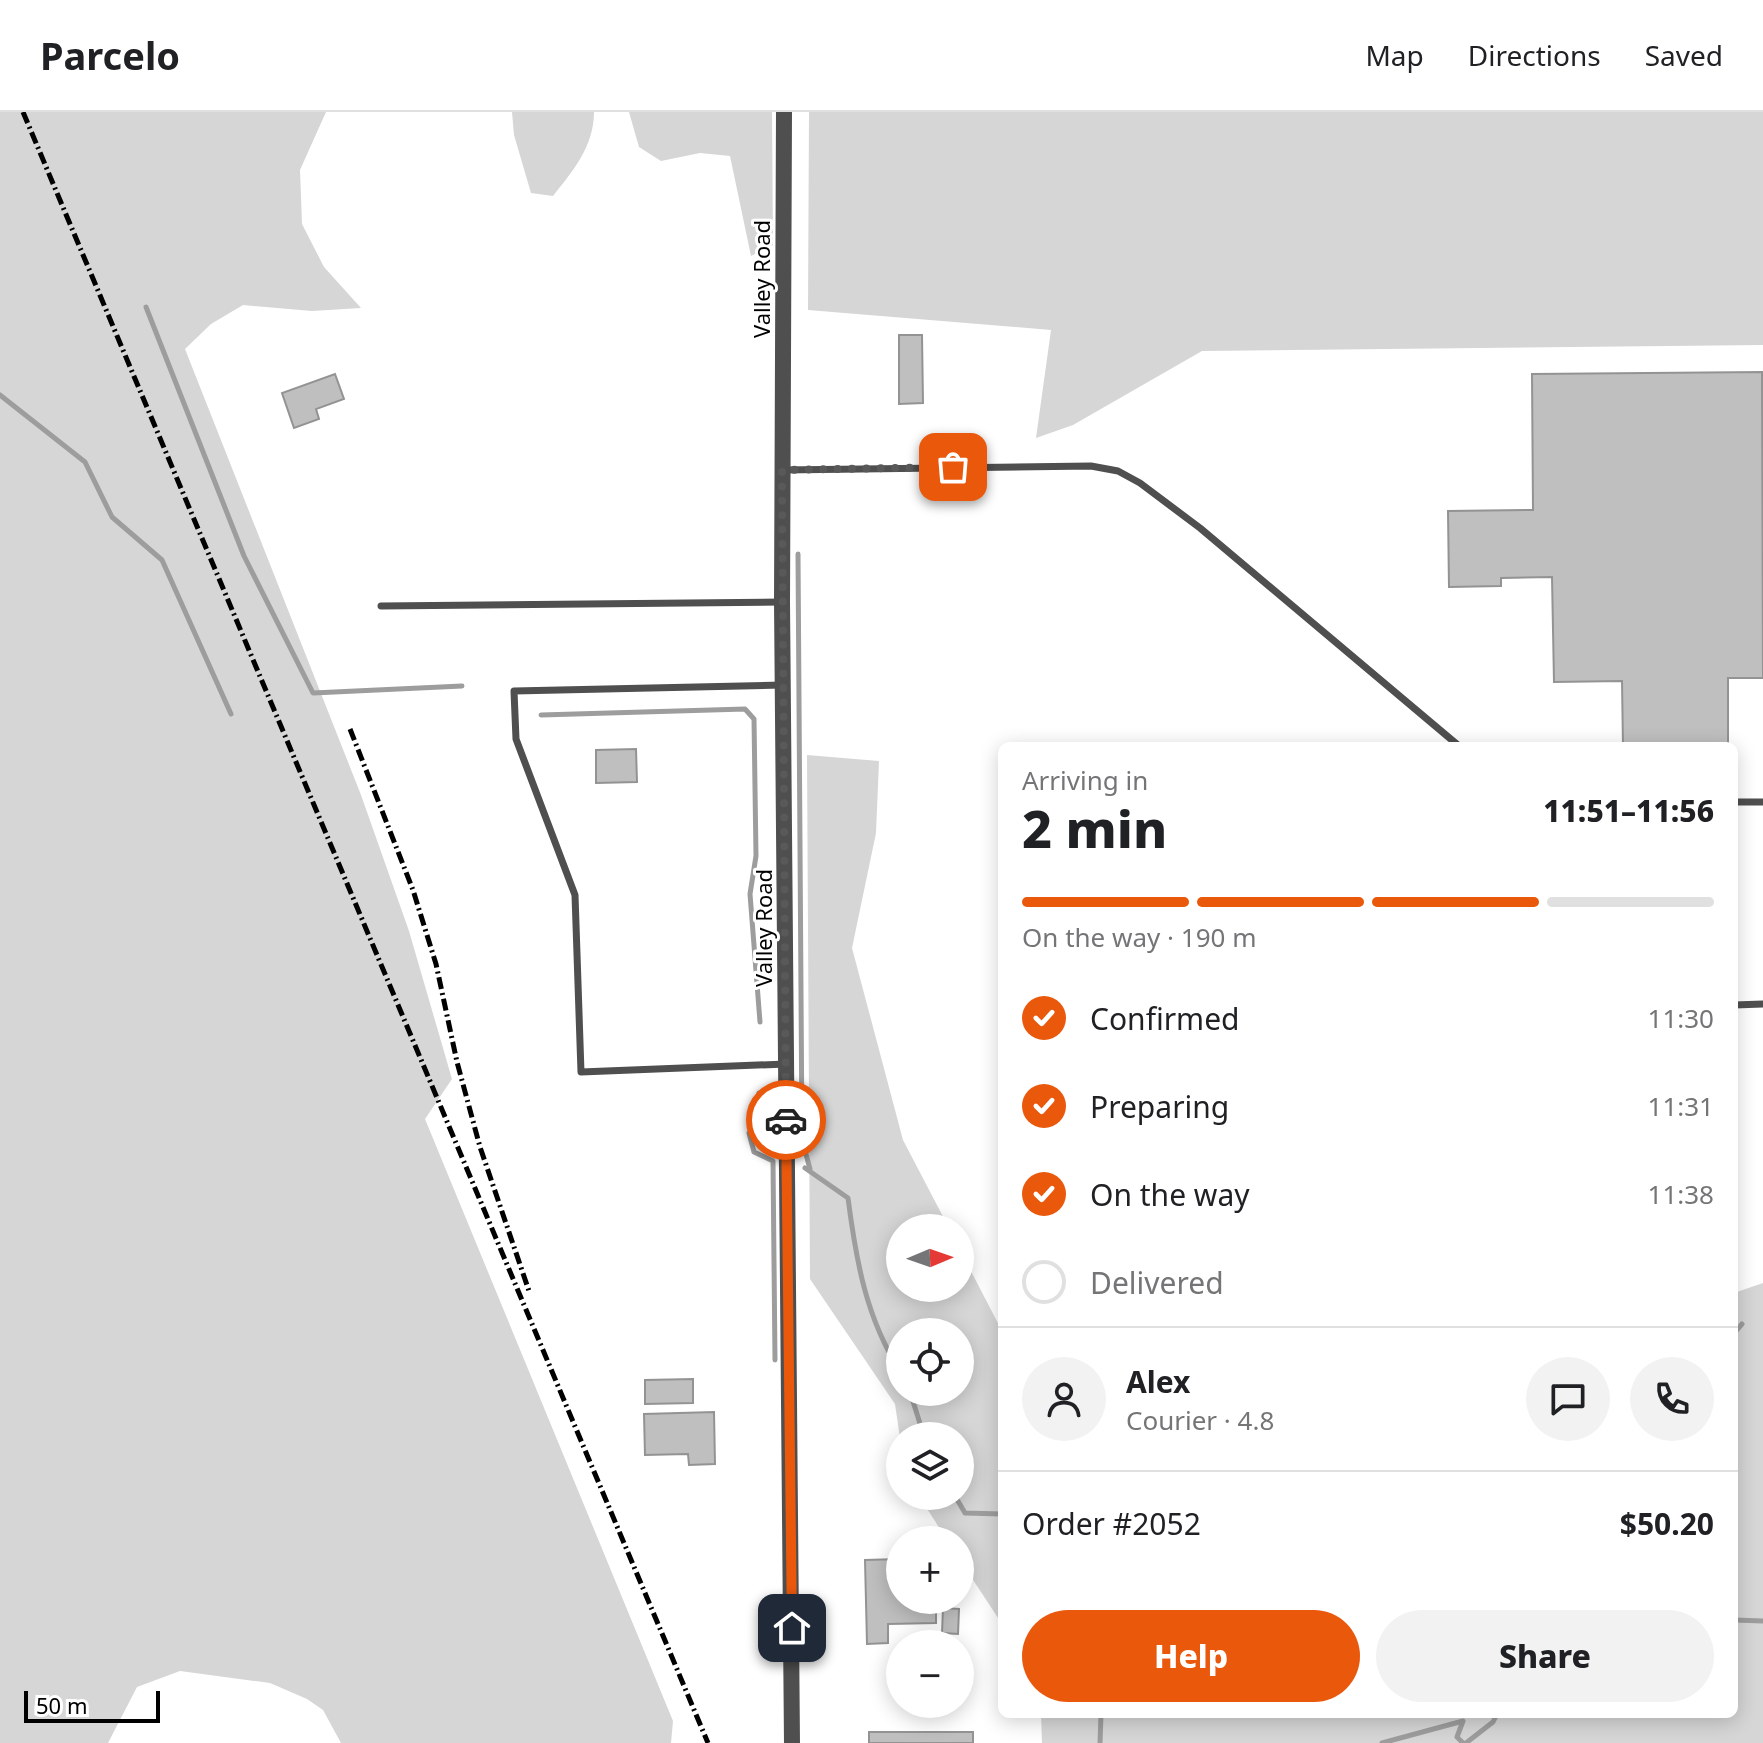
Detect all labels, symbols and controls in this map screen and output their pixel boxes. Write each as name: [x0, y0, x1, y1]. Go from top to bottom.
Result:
text: Parcelo: [40, 29, 180, 81]
text: Map: [1365, 36, 1424, 74]
text: Directions: [1468, 36, 1601, 74]
text: Saved: [1645, 36, 1723, 74]
street label: Valley Road: [746, 220, 776, 338]
pin: [919, 433, 987, 501]
icon: bag: [931, 445, 975, 489]
text: Arriving in: [1022, 762, 1148, 798]
text: 11:51–11:56: [1543, 790, 1714, 831]
text: 2 min: [1022, 792, 1167, 863]
street label: Valley Road: [748, 869, 778, 987]
text: On the way · 190 m: [1022, 919, 1256, 955]
icon: check: [1022, 996, 1066, 1040]
text: Confirmed: [1090, 998, 1240, 1039]
text: 11:30: [1648, 1000, 1714, 1036]
courier: [746, 1080, 826, 1160]
icon: check: [1022, 1084, 1066, 1128]
text: Preparing: [1090, 1086, 1229, 1127]
text: 11:31: [1648, 1088, 1714, 1124]
icon: car: [764, 1098, 808, 1142]
icon: check: [1022, 1172, 1066, 1216]
text: On the way: [1090, 1174, 1250, 1215]
text: 11:38: [1648, 1176, 1714, 1212]
north arrow: [886, 1214, 974, 1302]
map controls: [886, 1214, 974, 1718]
text: Delivered: [1090, 1262, 1224, 1303]
button: locate: [886, 1318, 974, 1406]
button: person: [1022, 1357, 1106, 1441]
button: chat: [1526, 1357, 1610, 1441]
button: phone: [1630, 1357, 1714, 1441]
text: Alex: [1126, 1361, 1190, 1402]
text: Courier · 4.8: [1126, 1402, 1274, 1438]
button: layers: [886, 1422, 974, 1510]
text: Order #2052: [1022, 1503, 1201, 1544]
text: $50.20: [1620, 1503, 1714, 1544]
button: +: [886, 1526, 974, 1614]
pin: [758, 1594, 826, 1662]
icon: home: [770, 1606, 814, 1650]
button: Help: [1022, 1610, 1360, 1702]
button: Share: [1376, 1610, 1714, 1702]
button: −: [886, 1630, 974, 1718]
scale bar: [24, 1687, 160, 1723]
text: 50 m: [36, 1690, 87, 1720]

